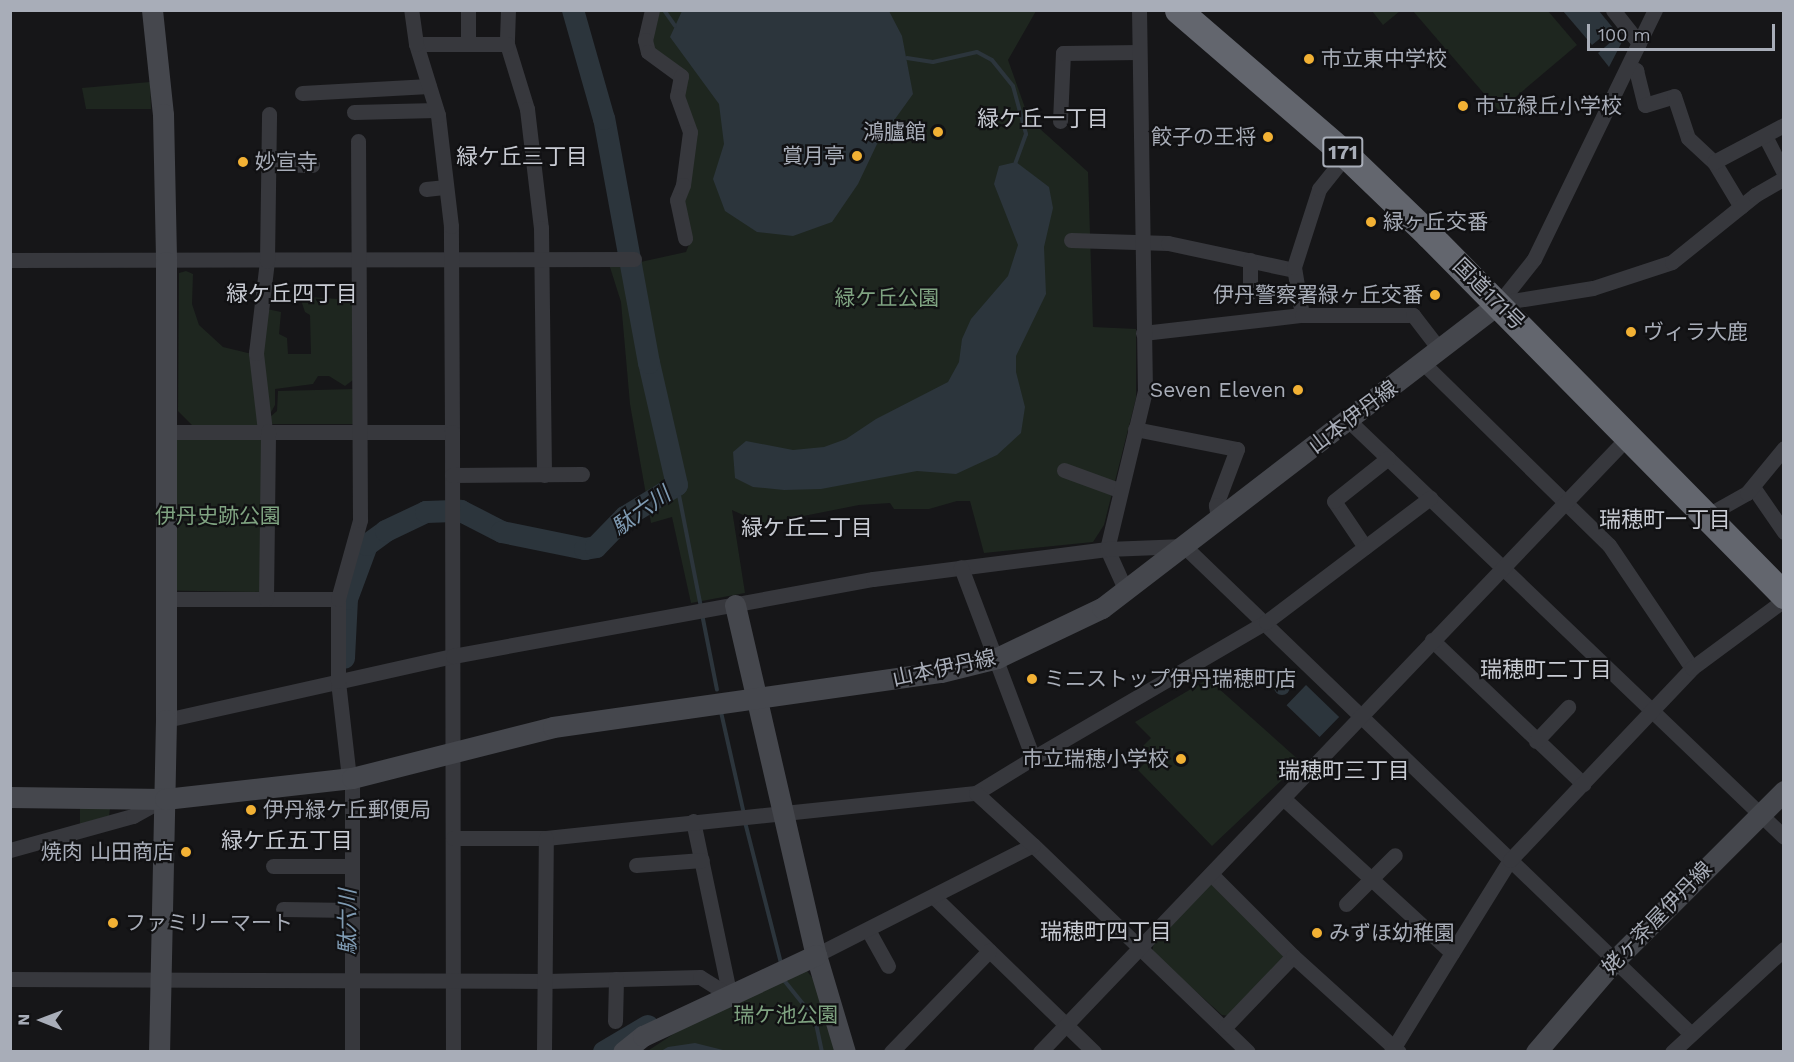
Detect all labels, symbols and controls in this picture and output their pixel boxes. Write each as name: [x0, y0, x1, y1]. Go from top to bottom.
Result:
scale bar: [1590, 12, 1778, 50]
text: 100 m: [1598, 24, 1651, 45]
place label: 市立東中学校: [1321, 46, 1447, 72]
marker: 市立東中学校: [1302, 52, 1316, 66]
place label: 市立緑丘小学校: [1475, 93, 1622, 119]
marker: 市立緑丘小学校: [1456, 99, 1470, 113]
district label: 緑ケ丘一丁目: [977, 106, 1109, 132]
place label: 鴻臚館: [863, 119, 926, 145]
place label: 餃子の王将: [1151, 124, 1256, 150]
marker: 鴻臚館: [931, 125, 945, 139]
marker: 餃子の王将: [1261, 130, 1275, 144]
road number: 171: [1322, 135, 1364, 169]
place label: 賞月亭: [782, 143, 845, 169]
district label: 緑ケ丘三丁目: [456, 144, 588, 170]
place label: 妙宣寺: [255, 149, 318, 175]
marker: 賞月亭: [850, 149, 864, 163]
marker: 妙宣寺: [236, 155, 250, 169]
place label: 緑ヶ丘交番: [1383, 209, 1488, 235]
marker: 緑ヶ丘交番: [1364, 215, 1378, 229]
street label: 国道171号: [1448, 253, 1530, 335]
district label: 緑ケ丘四丁目: [226, 281, 358, 307]
place label: 伊丹警察署緑ヶ丘交番: [1213, 282, 1423, 308]
park label: 緑ケ丘公園: [835, 285, 939, 311]
marker: 伊丹警察署緑ヶ丘交番: [1428, 288, 1442, 302]
place label: ヴィラ大鹿: [1643, 319, 1748, 345]
marker: ヴィラ大鹿: [1624, 325, 1638, 339]
street label: 山本伊丹線: [1303, 375, 1403, 459]
place label: Seven Eleven: [1150, 377, 1286, 403]
marker: Seven Eleven: [1291, 383, 1305, 397]
water label: 駄六川: [607, 481, 675, 541]
park label: 伊丹史跡公園: [155, 503, 281, 529]
district label: 瑞穂町一丁目: [1599, 507, 1731, 533]
district label: 緑ケ丘二丁目: [741, 515, 873, 541]
street label: 山本伊丹線: [890, 645, 998, 691]
district label: 瑞穂町二丁目: [1480, 657, 1612, 683]
place label: ミニストップ伊丹瑞穂町店: [1044, 666, 1296, 692]
marker: ミニストップ伊丹瑞穂町店: [1025, 672, 1039, 686]
place label: 市立瑞穂小学校: [1022, 746, 1169, 772]
marker: 市立瑞穂小学校: [1174, 752, 1188, 766]
district label: 瑞穂町三丁目: [1278, 758, 1410, 784]
place label: 伊丹緑ケ丘郵便局: [263, 797, 431, 823]
marker: 伊丹緑ケ丘郵便局: [244, 803, 258, 817]
district label: 緑ケ丘五丁目: [221, 828, 353, 854]
place label: 焼肉 山田商店: [41, 839, 174, 865]
marker: 焼肉 山田商店: [179, 845, 193, 859]
street label: 姥ヶ茶屋伊丹線: [1597, 856, 1717, 980]
water label: 駄六川: [335, 889, 361, 955]
place label: ファミリーマート: [125, 910, 293, 936]
marker: ファミリーマート: [106, 916, 120, 930]
district label: 瑞穂町四丁目: [1040, 919, 1172, 945]
place label: みずほ幼稚園: [1329, 920, 1455, 946]
marker: みずほ幼稚園: [1310, 926, 1324, 940]
north arrow: [12, 990, 72, 1050]
park label: 瑞ケ池公園: [734, 1002, 838, 1028]
text: N: [14, 1014, 33, 1026]

